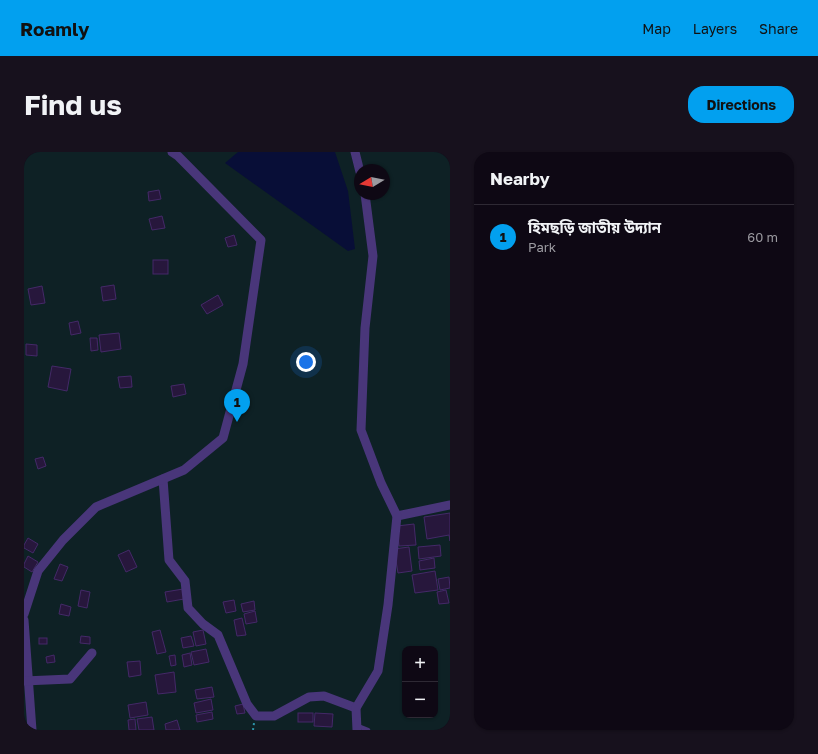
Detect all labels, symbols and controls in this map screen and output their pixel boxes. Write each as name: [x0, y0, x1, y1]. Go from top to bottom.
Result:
text: Roamly: [20, 17, 89, 40]
text: Map: [642, 20, 671, 37]
text: Layers: [693, 20, 737, 37]
text: Share: [759, 20, 798, 37]
button: Directions: [688, 86, 794, 123]
text: Find us: [24, 88, 122, 121]
north arrow: [354, 164, 390, 200]
text: Nearby: [490, 168, 550, 189]
text: হিমছড়ি জাতীয় উদ্যান: [528, 218, 661, 236]
text: 1: [500, 229, 506, 245]
text: 60 m: [747, 229, 778, 245]
text: Park: [528, 239, 556, 255]
your location: [296, 352, 316, 372]
pin: 1: [224, 389, 250, 422]
map controls: [402, 646, 438, 718]
button: +: [402, 646, 438, 682]
button: −: [402, 682, 438, 718]

